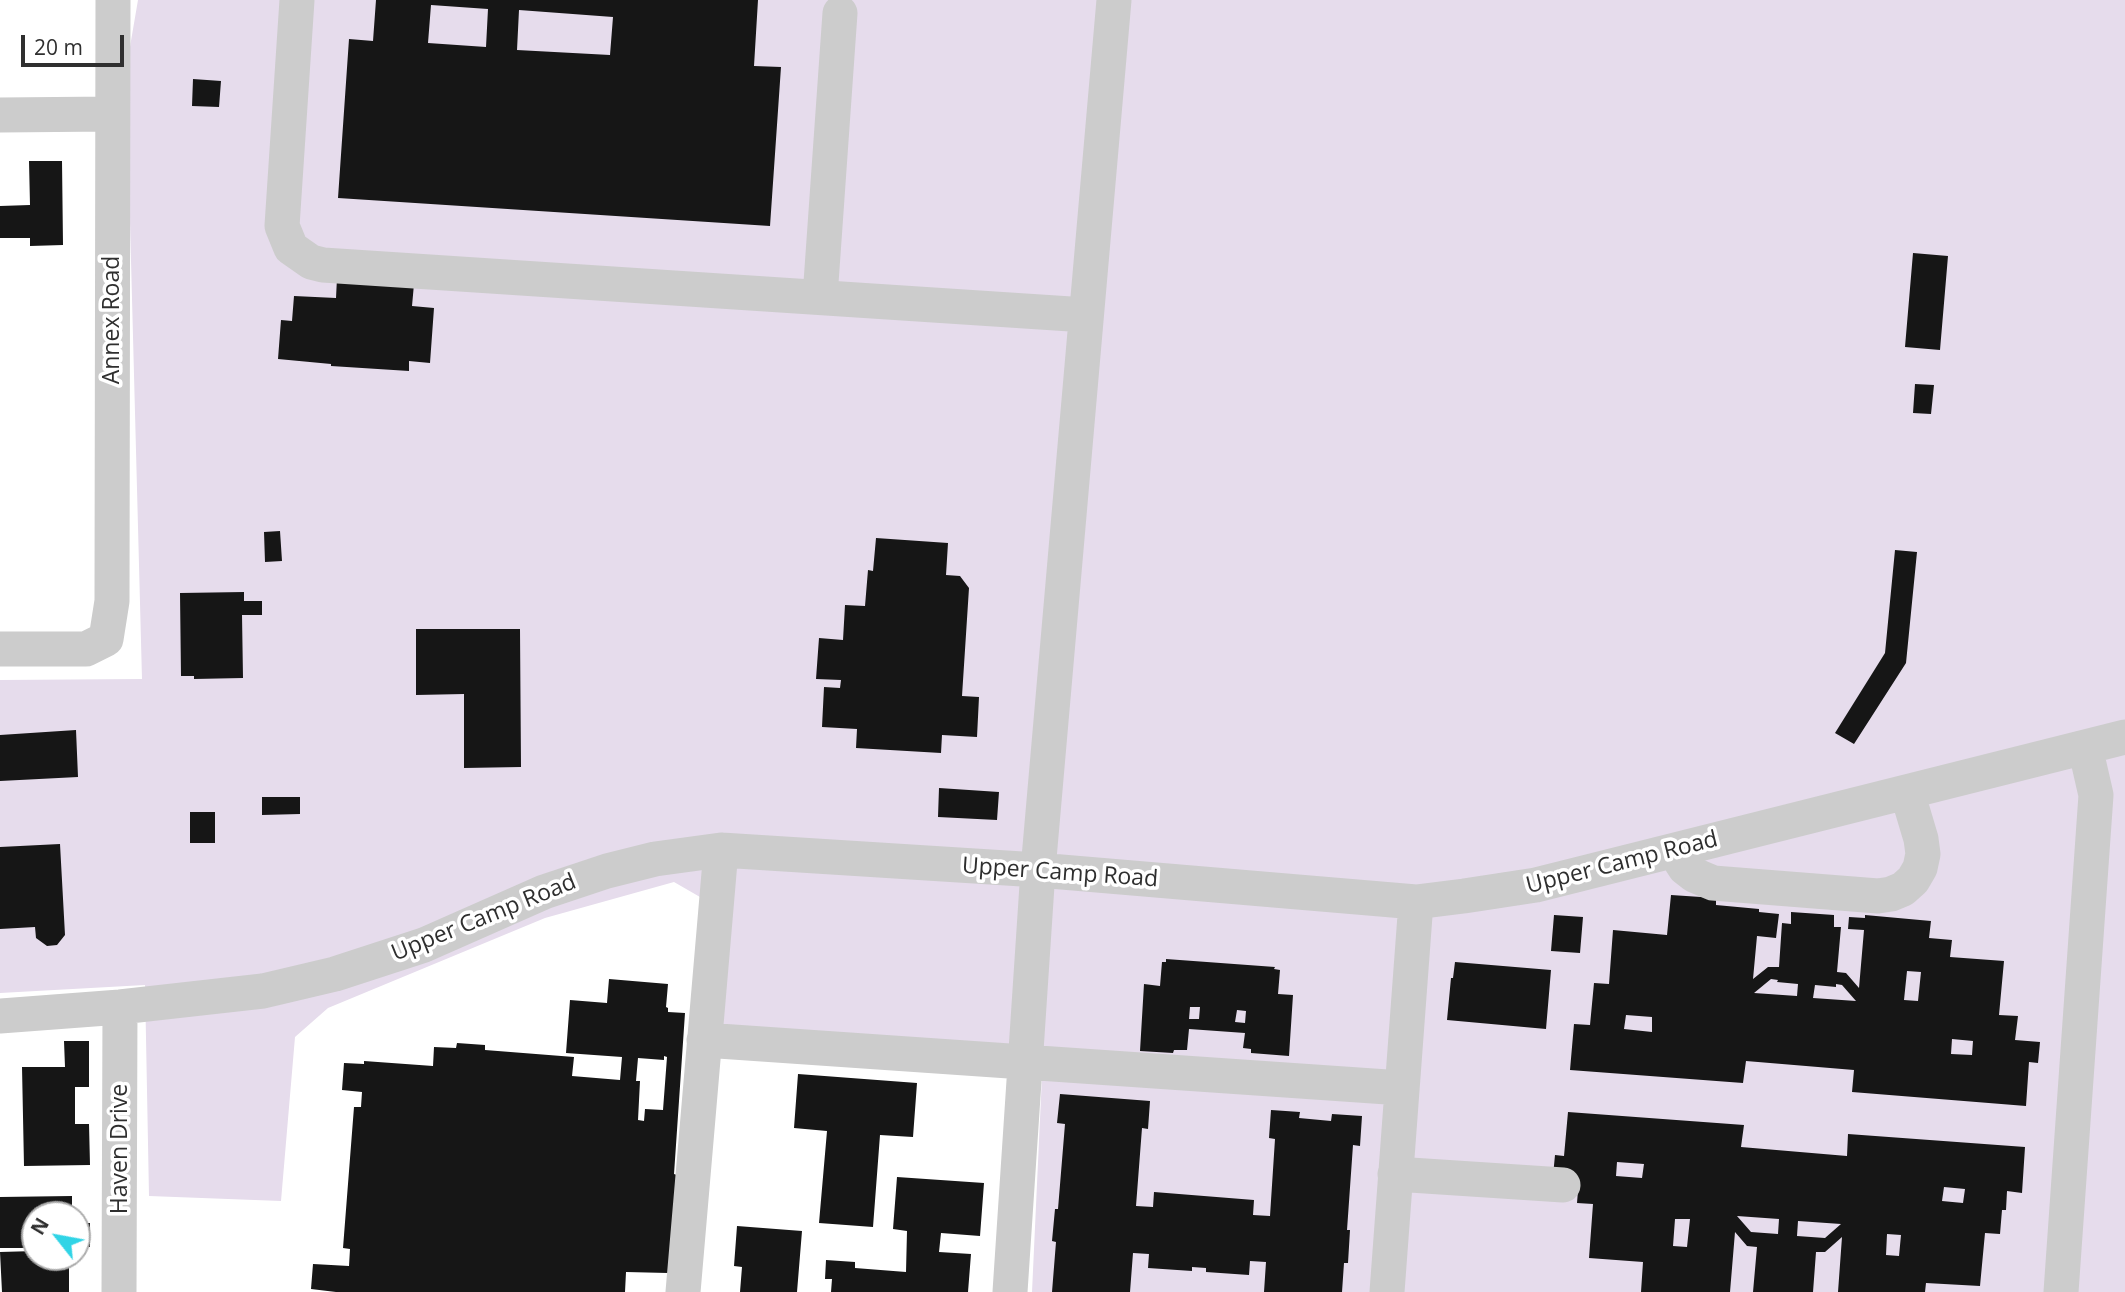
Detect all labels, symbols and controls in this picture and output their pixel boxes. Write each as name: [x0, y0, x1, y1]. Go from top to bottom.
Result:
scale bar: [24, 21, 128, 65]
text: 20 m: [34, 33, 83, 61]
street label: Annex Road: [98, 256, 126, 384]
street label: Upper Camp Road: [1523, 826, 1721, 900]
street label: Upper Camp Road: [961, 852, 1159, 894]
street label: Upper Camp Road: [388, 868, 580, 968]
street label: Haven Drive: [106, 1084, 134, 1214]
north arrow: [21, 1201, 91, 1271]
text: N: [25, 1213, 55, 1240]

